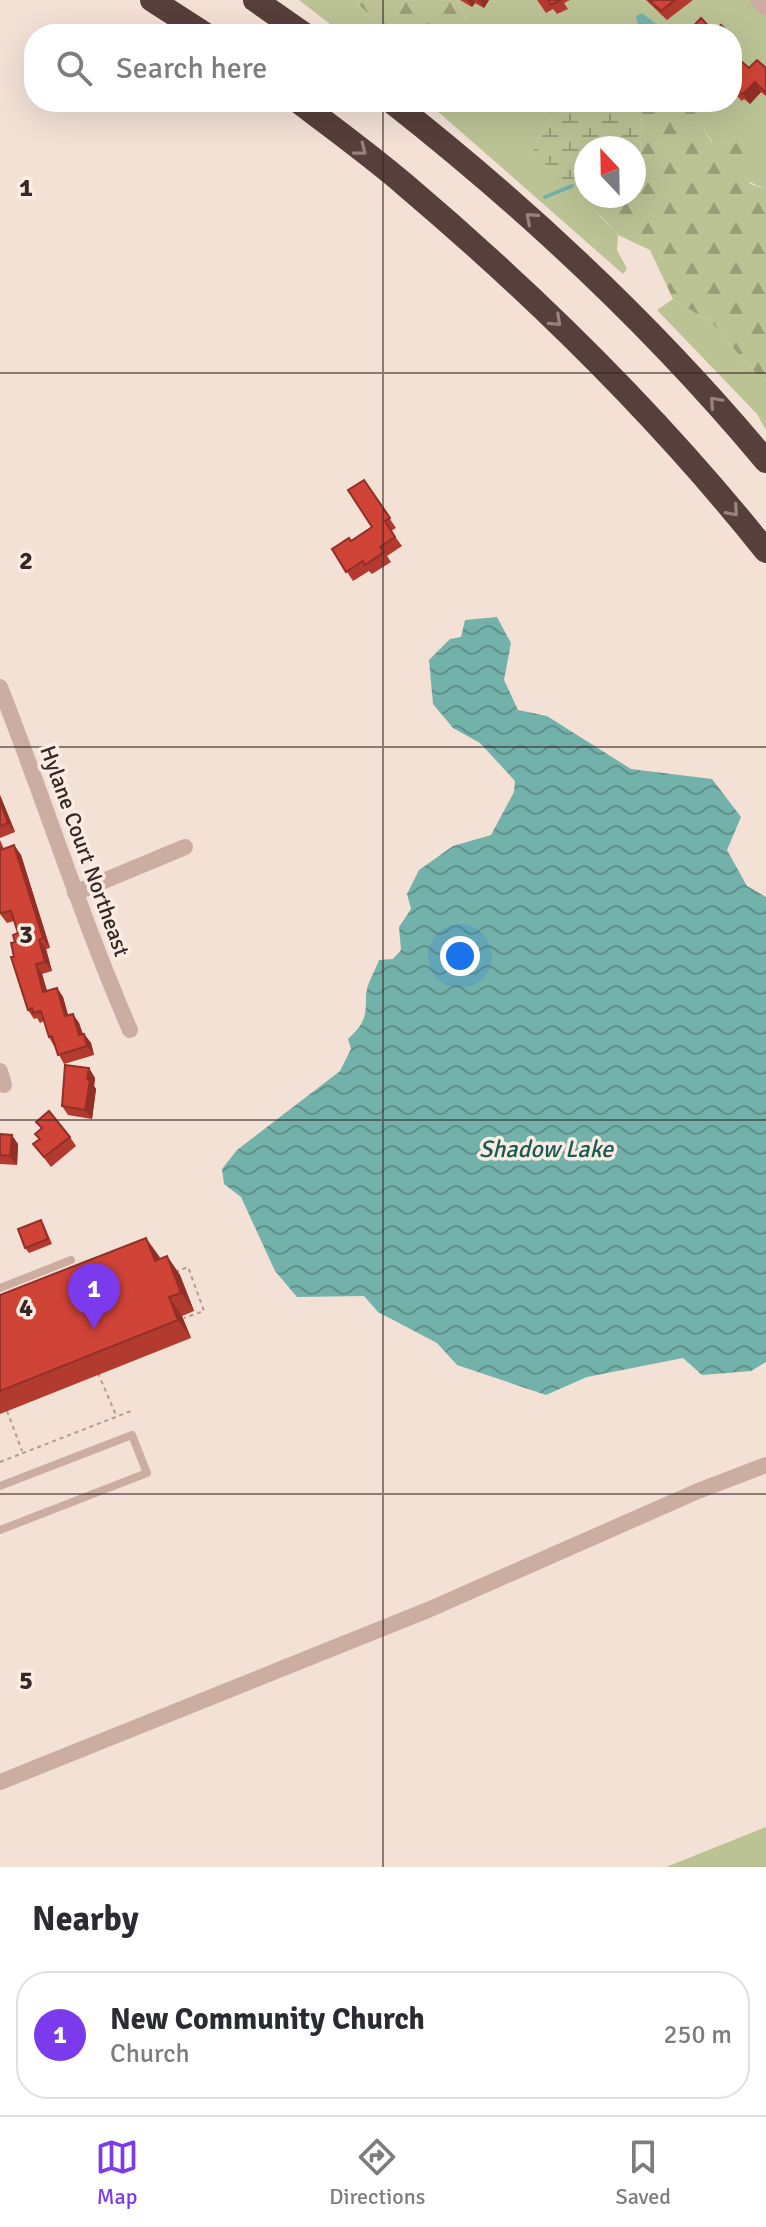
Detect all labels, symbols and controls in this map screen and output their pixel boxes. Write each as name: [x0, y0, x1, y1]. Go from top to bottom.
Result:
search box: [24, 24, 742, 112]
icon: search: [52, 46, 96, 90]
text: Search here: [116, 50, 267, 87]
north arrow: [574, 136, 646, 208]
one-way arrow: [352, 140, 366, 154]
text: 1: [19, 172, 33, 204]
one-way arrow: [526, 213, 541, 228]
one-way arrow: [547, 312, 561, 327]
one-way arrow: [710, 397, 724, 412]
one-way arrow: [723, 502, 738, 517]
text: 2: [19, 545, 33, 577]
street label: Hylane Court Northeast: [34, 742, 136, 960]
text: 3: [19, 919, 33, 951]
your location: [440, 936, 480, 976]
water label: Shadow Lake: [479, 1134, 614, 1164]
pin: 1: [68, 1263, 120, 1329]
text: 4: [19, 1292, 33, 1324]
text: 5: [19, 1665, 33, 1697]
text: Nearby: [32, 1898, 139, 1940]
text: New Community Church: [110, 2001, 425, 2038]
text: 1: [53, 2019, 67, 2051]
text: 250 m: [663, 2019, 732, 2051]
text: Church: [110, 2038, 190, 2070]
tab: Map: [95, 2135, 139, 2210]
tab: Directions: [329, 2135, 425, 2210]
tab: Saved: [616, 2135, 671, 2210]

